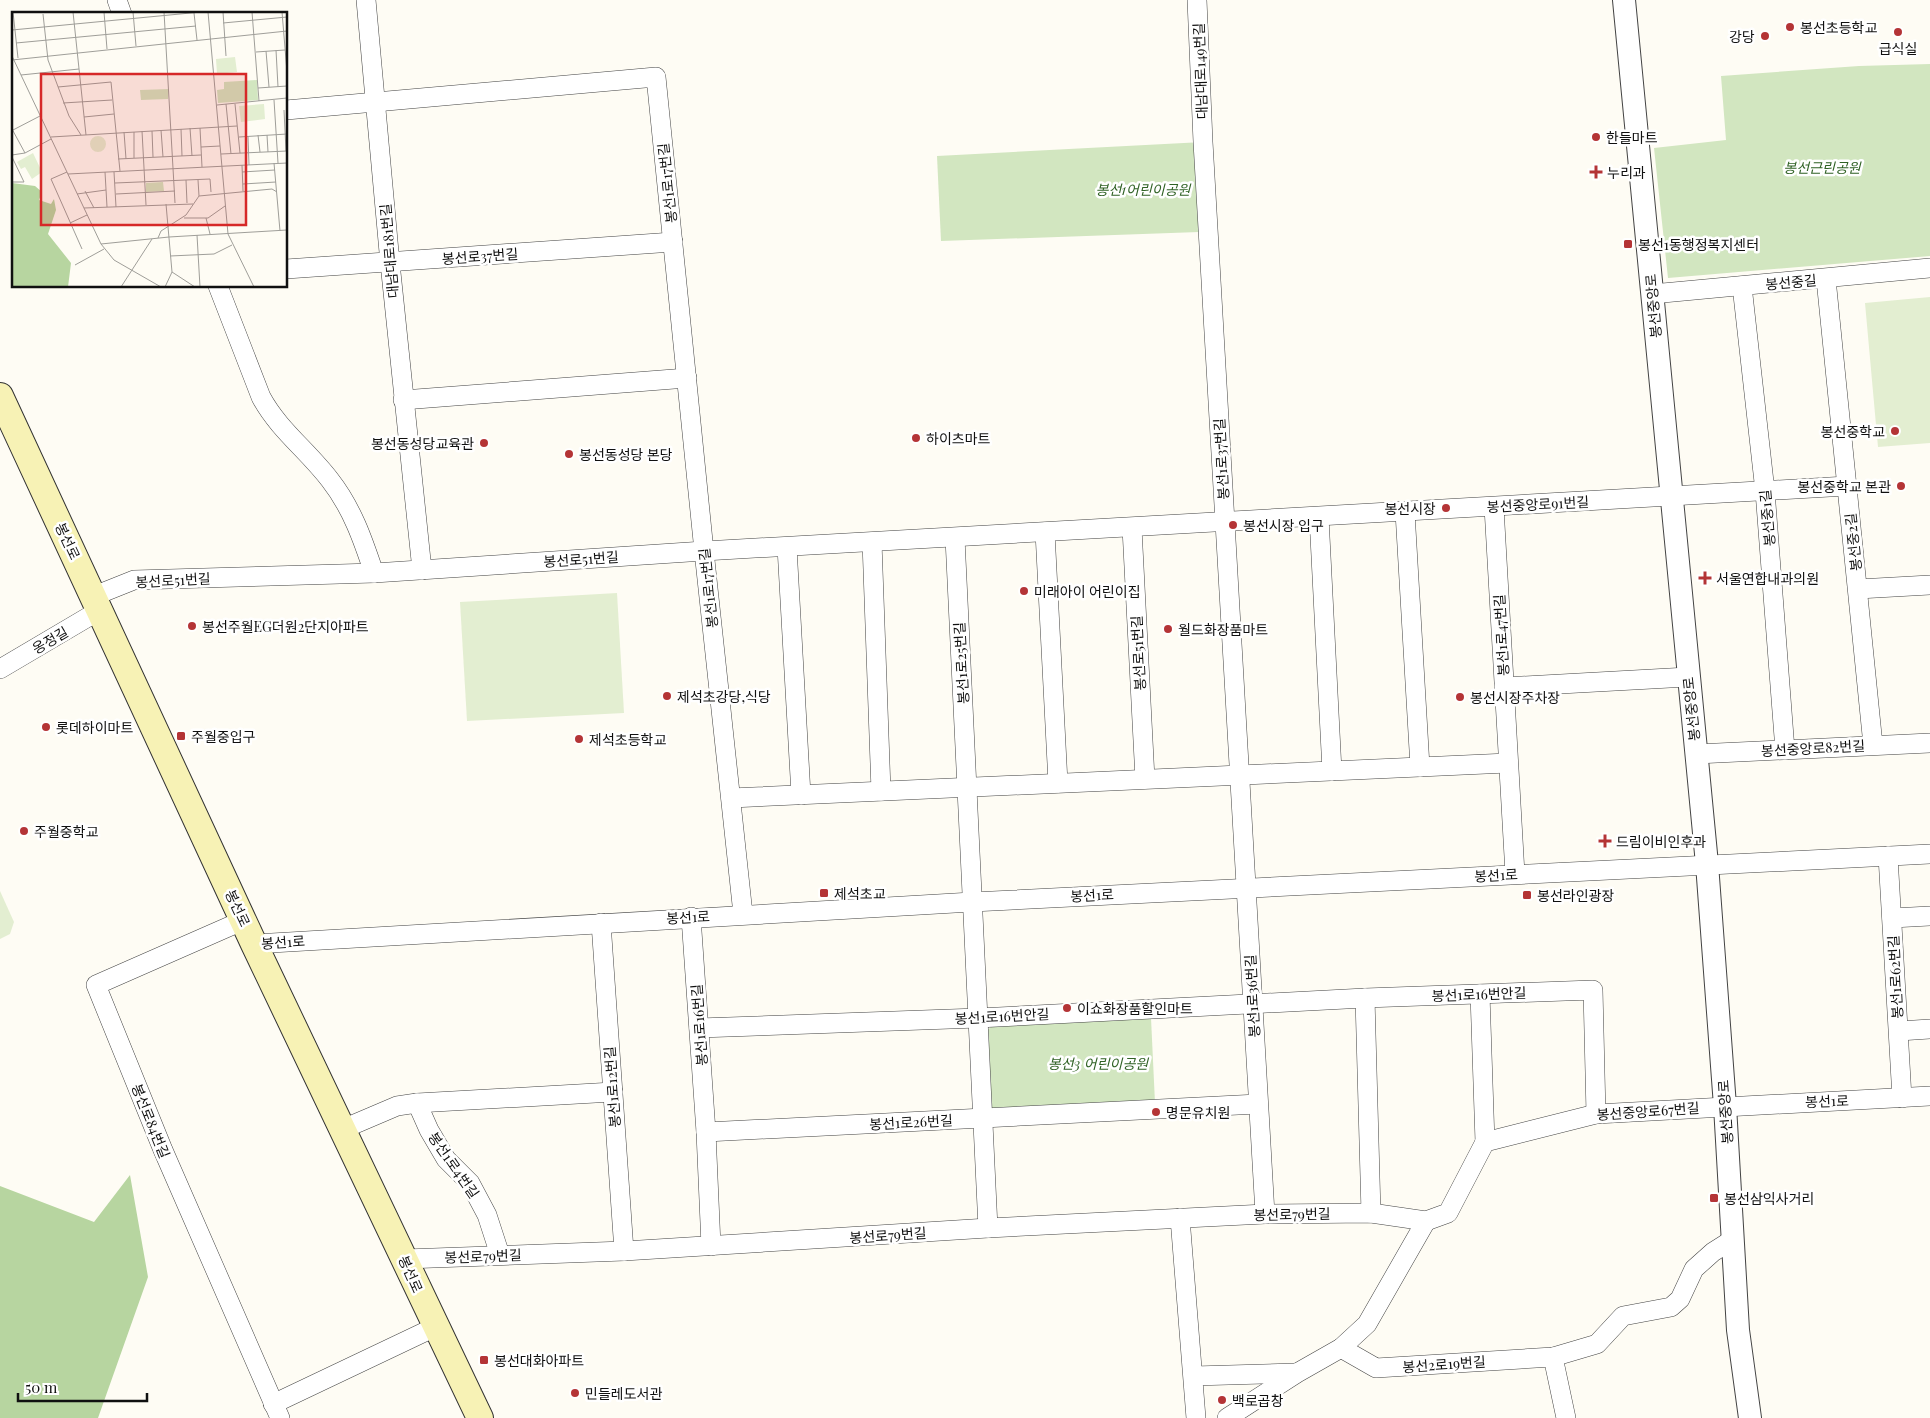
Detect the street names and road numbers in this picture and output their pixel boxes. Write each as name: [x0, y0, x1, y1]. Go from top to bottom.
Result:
street label: 대남대로149번길: [1189, 22, 1211, 120]
street label: 봉선1로17번길: [653, 142, 681, 224]
street label: 대남대로181번길: [375, 203, 403, 299]
street label: 봉선로37번길: [441, 244, 519, 268]
street label: 봉선중길: [1765, 270, 1817, 294]
street label: 봉선중앙로: [1641, 273, 1665, 339]
street label: 봉선1로37번길: [1209, 418, 1233, 500]
street label: 봉선중1길: [1755, 489, 1779, 547]
street label: 봉선중앙로91번길: [1486, 492, 1590, 516]
street label: 봉선중2길: [1841, 512, 1865, 572]
street label: 봉선로: [51, 519, 85, 563]
street label: 봉선로51번길: [543, 547, 619, 571]
street label: 봉선1로17번길: [694, 547, 722, 629]
street label: 봉선로51번길: [135, 569, 211, 591]
street label: 봉선1로47번길: [1489, 594, 1513, 676]
street label: 봉선로51번길: [1127, 615, 1149, 691]
street label: 옹정길: [29, 622, 71, 658]
street label: 봉선1로25번길: [949, 622, 973, 704]
street label: 봉선중앙로: [1678, 676, 1704, 742]
street label: 봉선중앙로82번길: [1760, 736, 1866, 760]
street label: 봉선1로: [1474, 864, 1518, 886]
street label: 봉선1로: [1070, 884, 1114, 906]
street label: 봉선로: [221, 886, 255, 930]
street label: 봉선1로: [666, 906, 710, 928]
street label: 봉선1로: [260, 931, 306, 953]
street label: 봉선1로62번길: [1883, 935, 1907, 1019]
street label: 봉선1로36번길: [1240, 954, 1264, 1038]
street label: 봉선1로16번길: [687, 983, 711, 1067]
street label: 봉선1로16번안길: [1431, 983, 1527, 1005]
street label: 봉선1로16번안길: [954, 1004, 1050, 1028]
street label: 봉선1로12번길: [600, 1046, 624, 1128]
street label: 봉선중앙로: [1713, 1079, 1737, 1145]
street label: 봉선로84번길: [127, 1081, 175, 1161]
street label: 봉선1로: [1805, 1091, 1849, 1111]
street label: 봉선중앙로67번길: [1596, 1098, 1700, 1124]
street label: 봉선1로26번길: [869, 1110, 953, 1134]
street label: 봉선1로4번길: [424, 1128, 484, 1202]
street label: 봉선로79번길: [1253, 1204, 1331, 1224]
street label: 봉선로79번길: [849, 1223, 927, 1247]
street label: 봉선로79번길: [444, 1245, 522, 1267]
street label: 봉선로: [394, 1252, 428, 1296]
street label: 봉선2로19번길: [1402, 1352, 1486, 1376]

